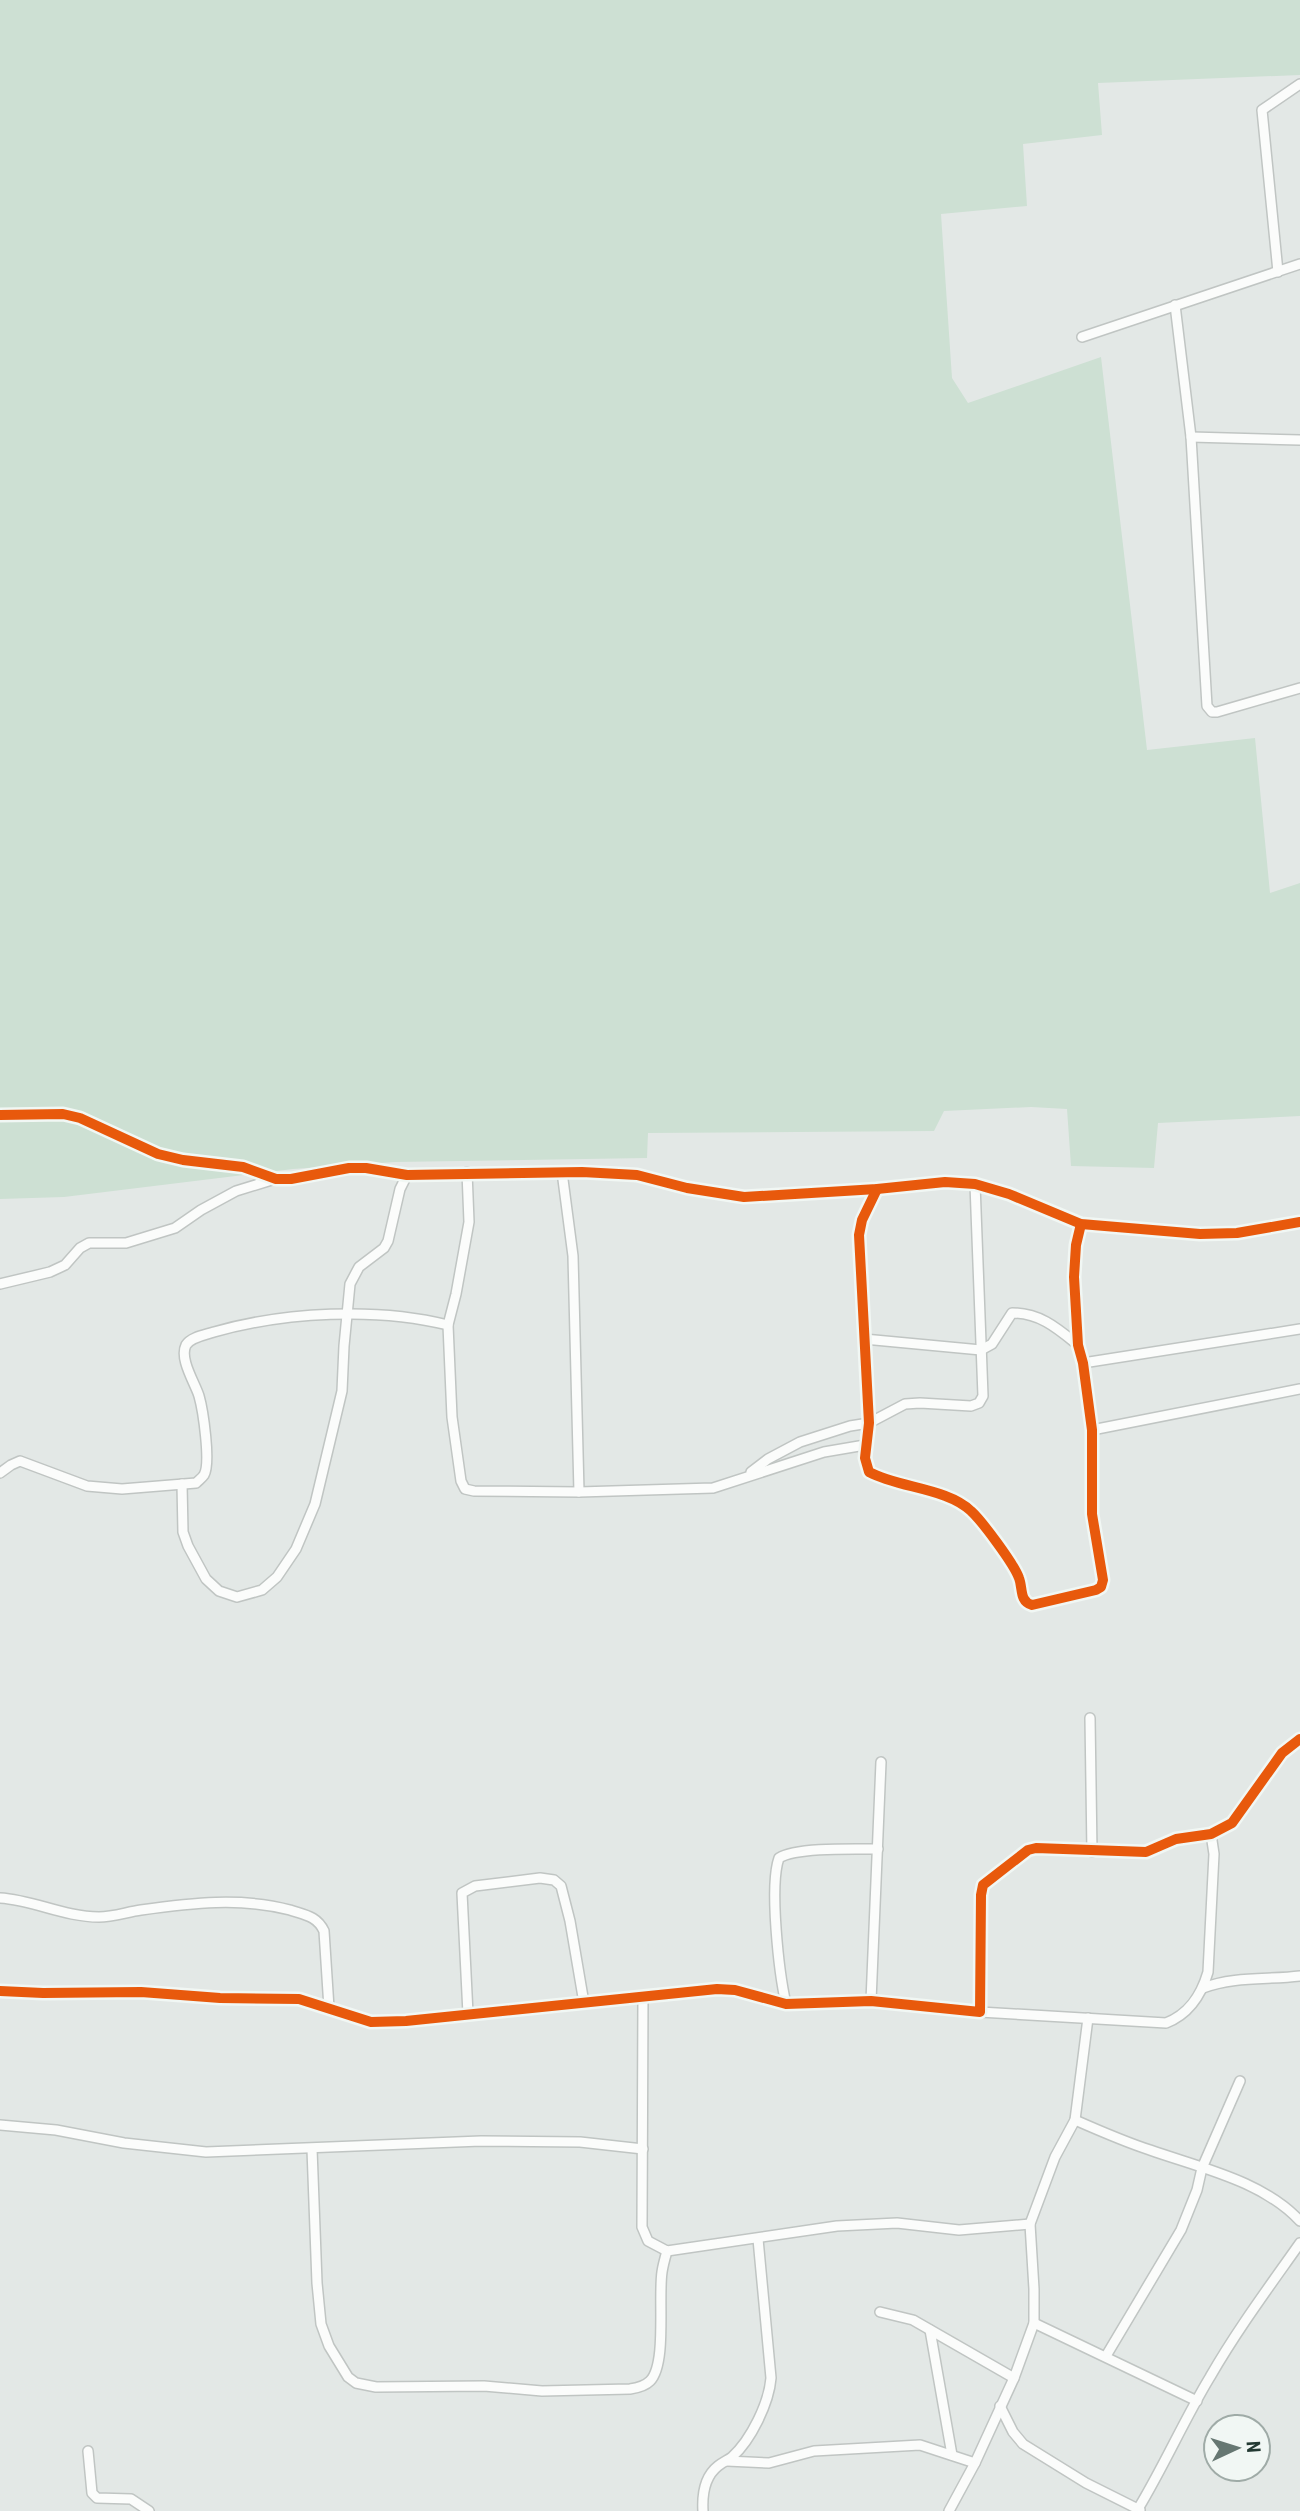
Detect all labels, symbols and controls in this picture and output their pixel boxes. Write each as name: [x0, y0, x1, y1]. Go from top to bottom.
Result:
north arrow: [1202, 2413, 1272, 2483]
text: N: [1242, 2440, 1265, 2453]

